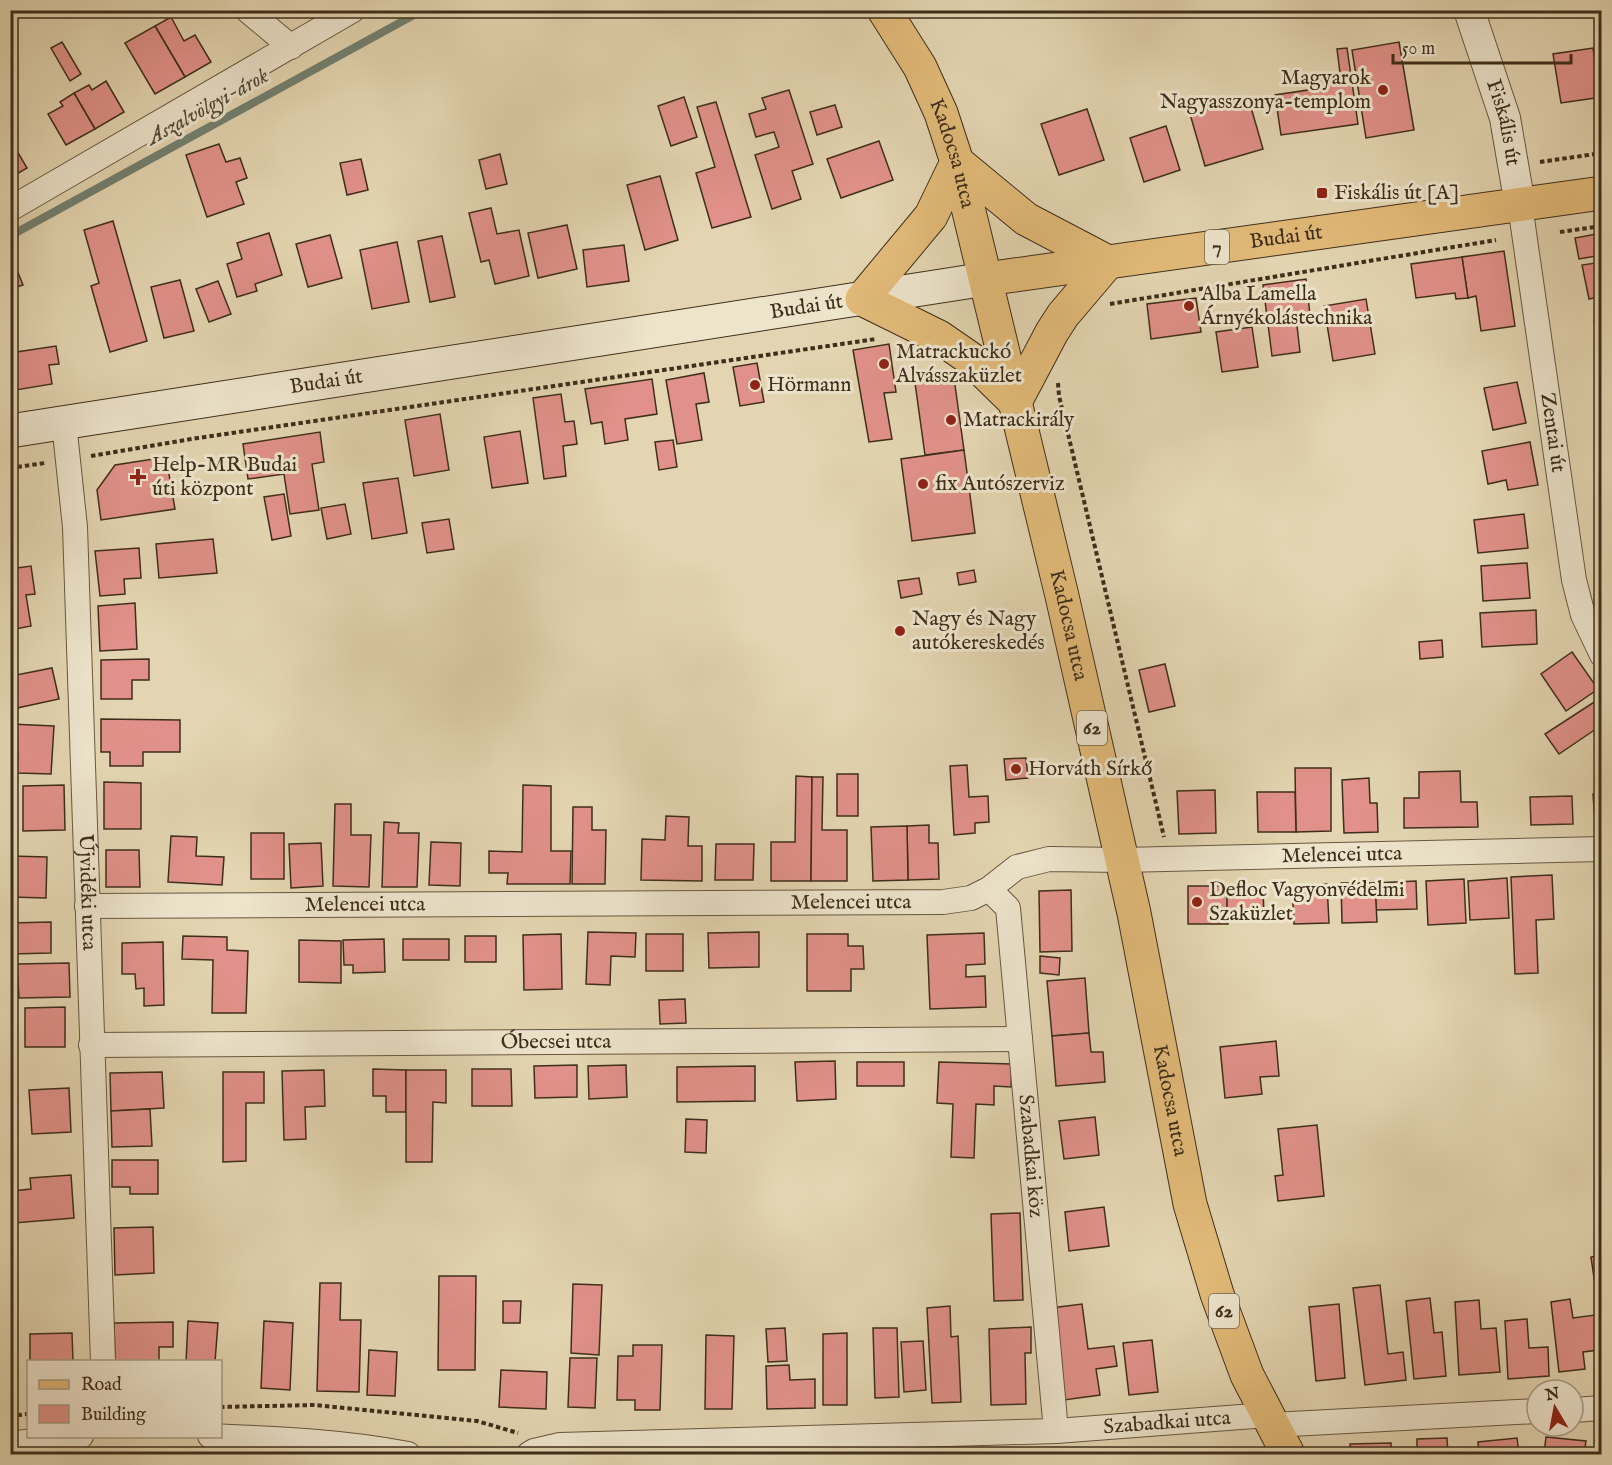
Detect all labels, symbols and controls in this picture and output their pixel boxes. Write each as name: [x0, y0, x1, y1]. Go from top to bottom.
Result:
scale bar: [1393, 27, 1572, 65]
text: 50 m: [1402, 38, 1435, 61]
water label: Aszalvölgyi-árok: [140, 62, 274, 153]
place label: Magyarok Nagyasszonya-templom: [1160, 65, 1372, 116]
street label: Fiskális út: [1480, 76, 1527, 168]
marker: Magyarok Nagyasszonya-templom: [1376, 83, 1390, 97]
street label: Kadocsa utca: [923, 94, 981, 212]
place label: Fiskális út [A]: [1334, 180, 1459, 207]
marker: Fiskális út [A]: [1315, 186, 1329, 200]
street label: Budai út: [1248, 219, 1324, 256]
road number: 7: [1205, 230, 1229, 264]
place label: Alba Lamella Árnyékolástechnika: [1200, 281, 1373, 332]
street label: Budai út: [768, 288, 845, 326]
marker: Alba Lamella Árnyékolástechnika: [1182, 299, 1196, 313]
place label: Matrackuckó Alvásszaküzlet: [895, 339, 1022, 390]
marker: Matrackuckó Alvásszaküzlet: [877, 357, 891, 371]
street label: Budai út: [288, 363, 365, 401]
place label: Hörmann: [767, 372, 851, 399]
marker: Hörmann: [748, 378, 762, 392]
street label: Zentai út: [1534, 391, 1572, 474]
place label: Matrackirály: [963, 407, 1075, 434]
marker: Matrackirály: [944, 413, 958, 427]
place label: Help-MR Budai úti központ: [152, 452, 297, 503]
marker: Help-MR Budai úti központ: [129, 468, 147, 486]
place label: fix Autószerviz: [935, 471, 1065, 498]
marker: fix Autószerviz: [916, 477, 930, 491]
street label: Kadocsa utca: [1043, 567, 1095, 684]
place label: Nagy és Nagy autókereskedés: [912, 606, 1045, 657]
marker: Nagy és Nagy autókereskedés: [893, 624, 907, 638]
road number: 62: [1077, 711, 1107, 745]
place label: Horváth Sírkő: [1028, 756, 1152, 783]
marker: Horváth Sírkő: [1009, 762, 1023, 776]
street label: Újvidéki utca: [72, 834, 103, 952]
street label: Melencei utca: [1281, 840, 1404, 870]
place label: Defloc Vagyonvédelmi Szaküzlet: [1209, 877, 1405, 928]
street label: Melencei utca: [791, 889, 912, 916]
street label: Melencei utca: [305, 891, 426, 918]
marker: Defloc Vagyonvédelmi Szaküzlet: [1190, 895, 1204, 909]
street label: Óbecsei utca: [501, 1028, 612, 1056]
street label: Kadocsa utca: [1146, 1042, 1194, 1159]
street label: Szabadkai köz: [1012, 1093, 1050, 1219]
road number: 62: [1209, 1294, 1239, 1328]
legend: [27, 1360, 222, 1438]
text: Road: [81, 1374, 122, 1397]
north arrow: [1525, 1378, 1585, 1438]
text: N: [1543, 1384, 1561, 1406]
text: Building: [81, 1404, 146, 1427]
street label: Szabadkai utca: [1102, 1404, 1233, 1441]

